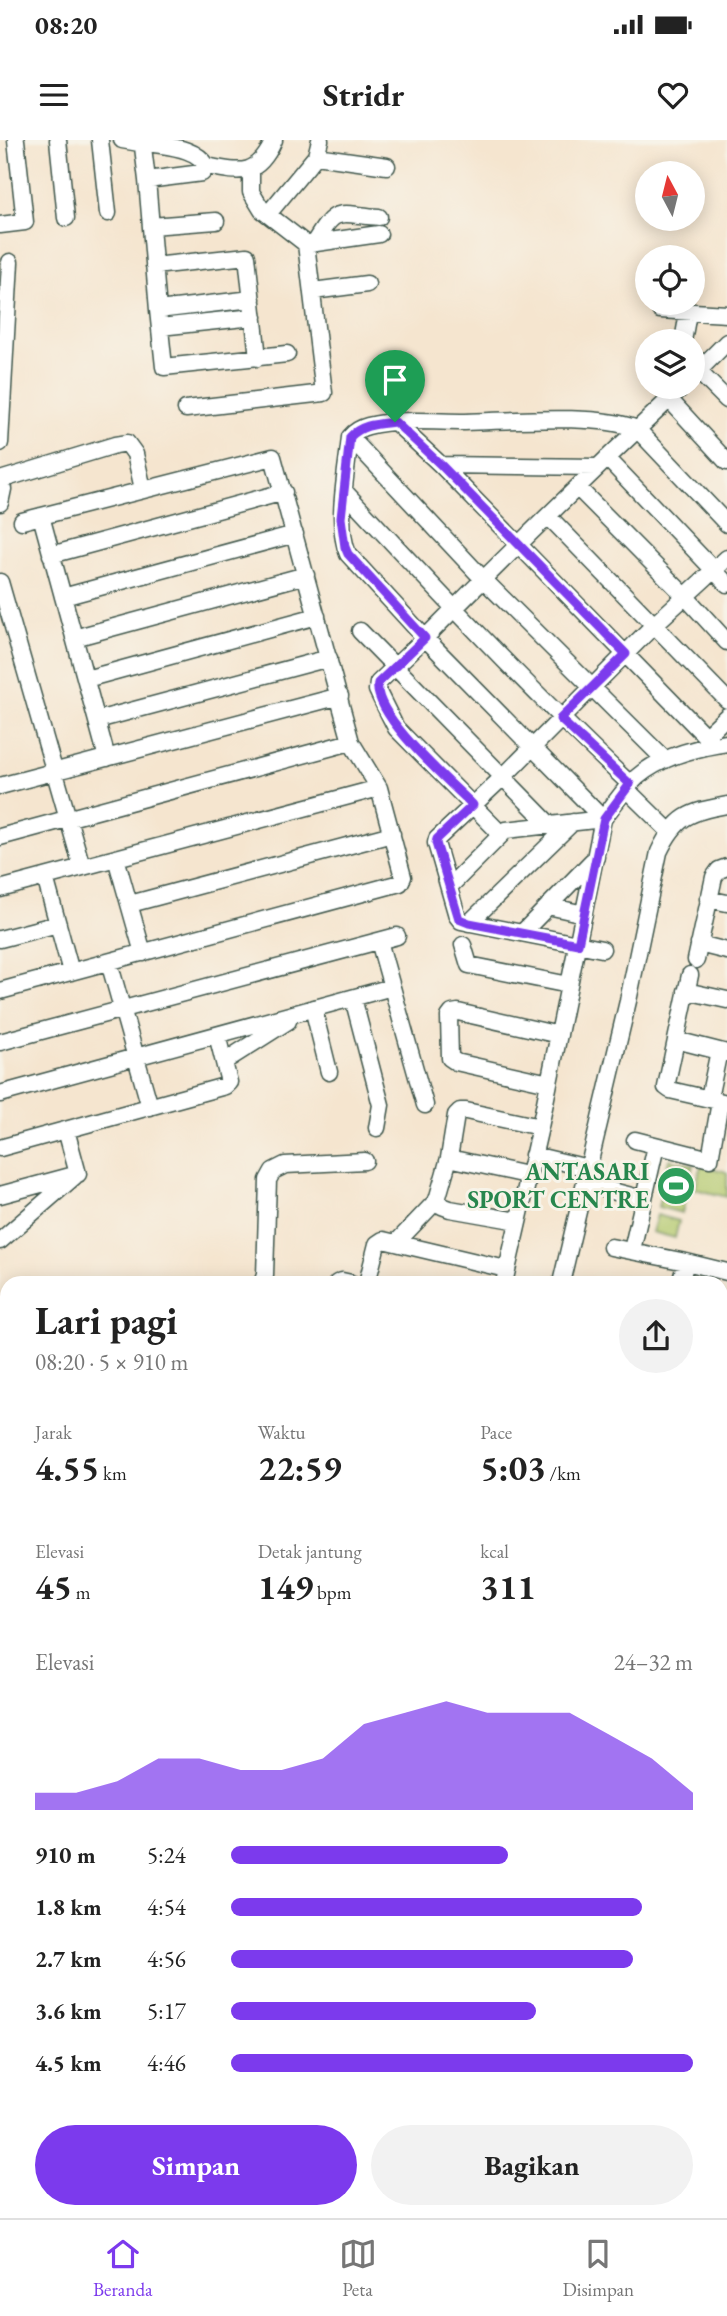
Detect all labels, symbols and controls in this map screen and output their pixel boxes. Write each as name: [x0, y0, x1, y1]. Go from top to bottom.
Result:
text: 08:20: [35, 8, 97, 42]
text: Stridr: [323, 74, 404, 116]
icon: menu: [35, 76, 73, 114]
icon: heart: [654, 76, 692, 114]
north arrow: [635, 161, 705, 231]
map controls: [635, 161, 705, 399]
button: locate: [635, 245, 705, 315]
button: layers: [635, 329, 705, 399]
pin: [365, 350, 425, 422]
icon: arrive: [376, 361, 414, 399]
place label: ANTASARI SPORT CENTRE: [467, 1156, 649, 1215]
sports icon: ANTASARI SPORT CENTRE: [655, 1165, 697, 1207]
text: Lari pagi: [35, 1296, 178, 1345]
button: share: [619, 1299, 693, 1373]
text: 08:20 · 5 × 910 m: [35, 1347, 188, 1377]
text: Jarak: [35, 1420, 72, 1445]
text: Waktu: [258, 1420, 306, 1445]
text: Pace: [480, 1420, 512, 1445]
text: 4.55: [35, 1445, 99, 1490]
text: 22:59: [258, 1445, 342, 1490]
text: 5:03: [480, 1445, 546, 1490]
text: km: [99, 1461, 127, 1486]
text: /km: [546, 1461, 581, 1486]
text: Elevasi: [35, 1539, 84, 1564]
text: Detak jantung: [258, 1539, 362, 1564]
text: kcal: [480, 1539, 509, 1564]
text: 45: [35, 1564, 72, 1609]
text: 149: [258, 1564, 313, 1609]
text: 311: [480, 1564, 536, 1609]
text: m: [72, 1580, 91, 1605]
text: bpm: [313, 1580, 351, 1605]
text: Elevasi: [35, 1647, 94, 1677]
text: 24–32 m: [614, 1647, 693, 1677]
text: 910 m: [35, 1840, 96, 1870]
text: 5:24: [147, 1840, 186, 1870]
text: 1.8 km: [35, 1892, 102, 1922]
text: 4:54: [147, 1892, 186, 1922]
text: 2.7 km: [35, 1944, 102, 1974]
text: 4:56: [147, 1944, 186, 1974]
text: 3.6 km: [35, 1996, 102, 2026]
text: 5:17: [147, 1996, 186, 2026]
text: 4.5 km: [35, 2048, 102, 2078]
text: 4:46: [147, 2048, 186, 2078]
button: Simpan: [35, 2125, 357, 2205]
button: Bagikan: [371, 2125, 693, 2205]
tab: Beranda: [93, 2235, 153, 2302]
tab: Peta: [339, 2235, 377, 2302]
tab: Disimpan: [562, 2235, 634, 2302]

